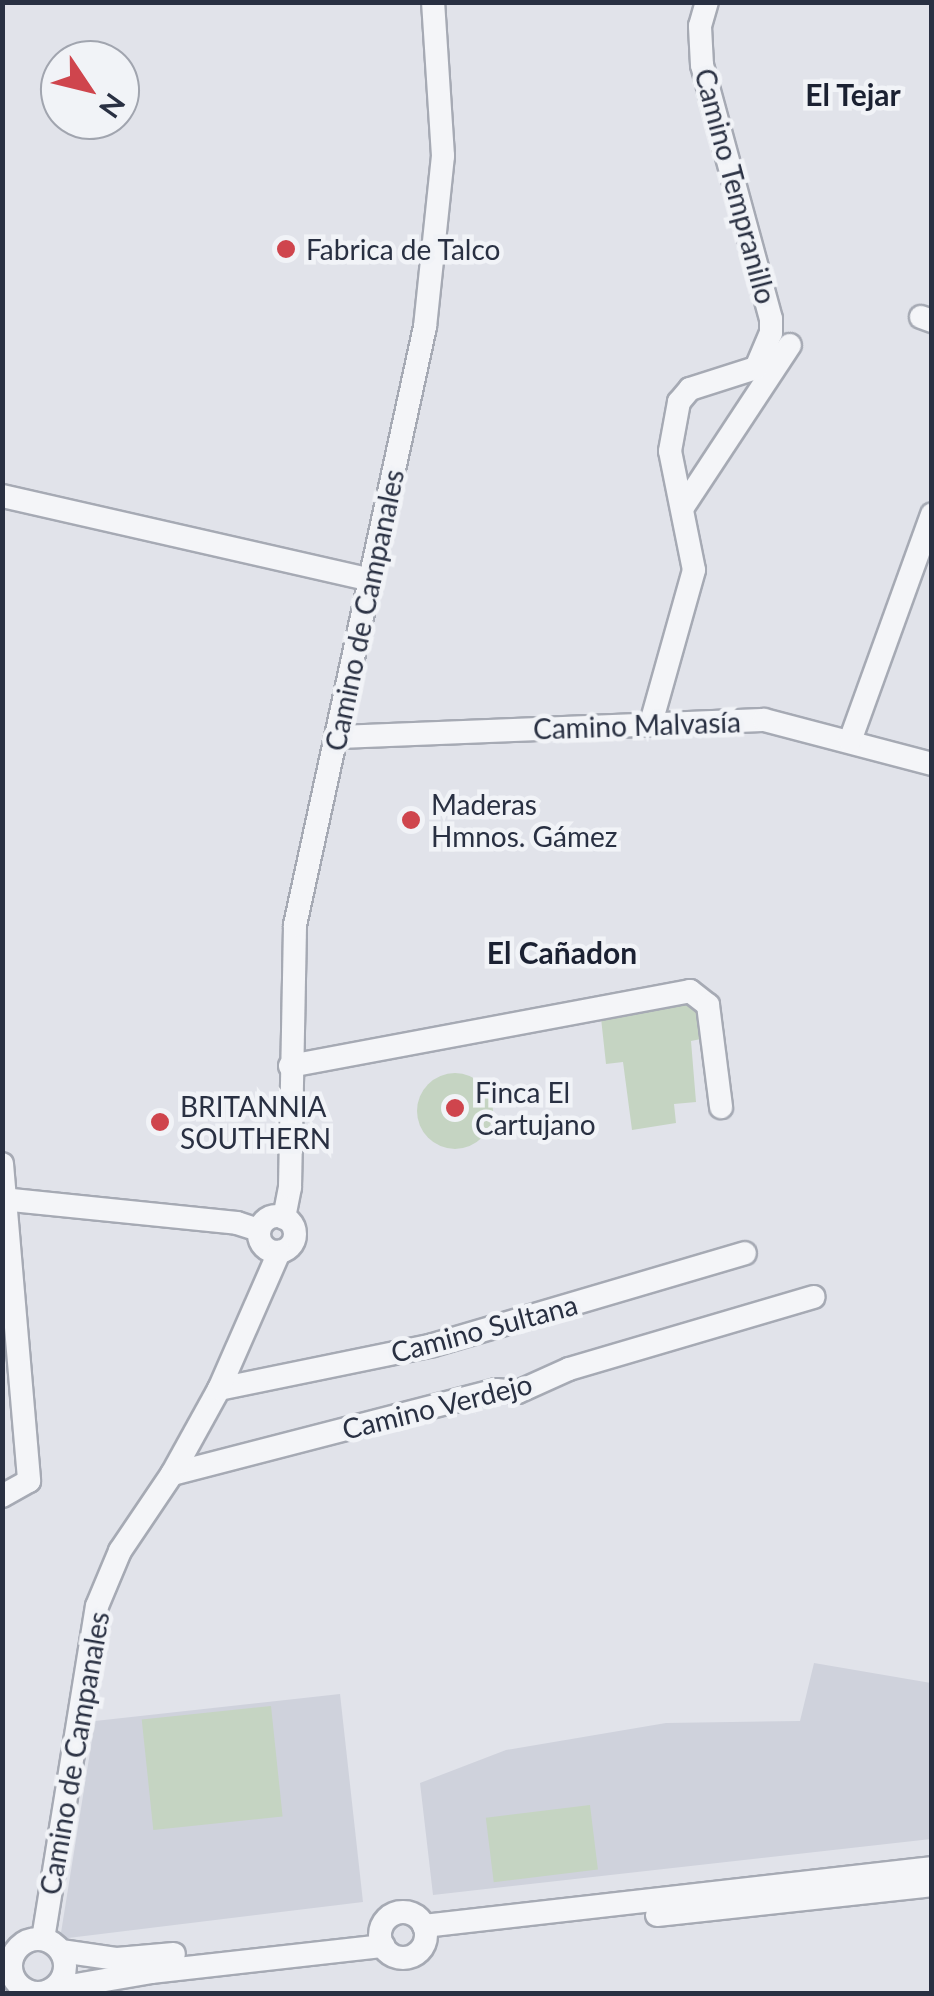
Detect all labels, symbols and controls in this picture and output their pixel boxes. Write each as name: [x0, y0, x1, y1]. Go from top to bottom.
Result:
north arrow: [40, 40, 140, 140]
street label: Camino Tempranillo: [688, 64, 784, 308]
district label: El Tejar: [805, 76, 901, 112]
text: N: [93, 87, 133, 125]
place label: Fabrica de Talco: [306, 232, 501, 266]
marker: Fabrica de Talco: [275, 238, 297, 260]
street label: Camino de Campanales: [318, 466, 410, 754]
street label: Camino Malvasía: [532, 705, 742, 745]
place label: Maderas Hmnos. Gámez: [431, 787, 617, 853]
marker: Maderas Hmnos. Gámez: [400, 809, 422, 831]
district label: El Cañadon: [487, 934, 637, 970]
place label: Finca El Cartujano: [475, 1075, 596, 1141]
place label: BRITANNIA SOUTHERN: [180, 1089, 331, 1155]
marker: Finca El Cartujano: [444, 1097, 466, 1119]
marker: BRITANNIA SOUTHERN: [149, 1111, 171, 1133]
street label: Camino Sultana: [387, 1287, 581, 1369]
street label: Camino Verdejo: [338, 1366, 536, 1446]
street label: Camino de Campanales: [33, 1609, 115, 1897]

